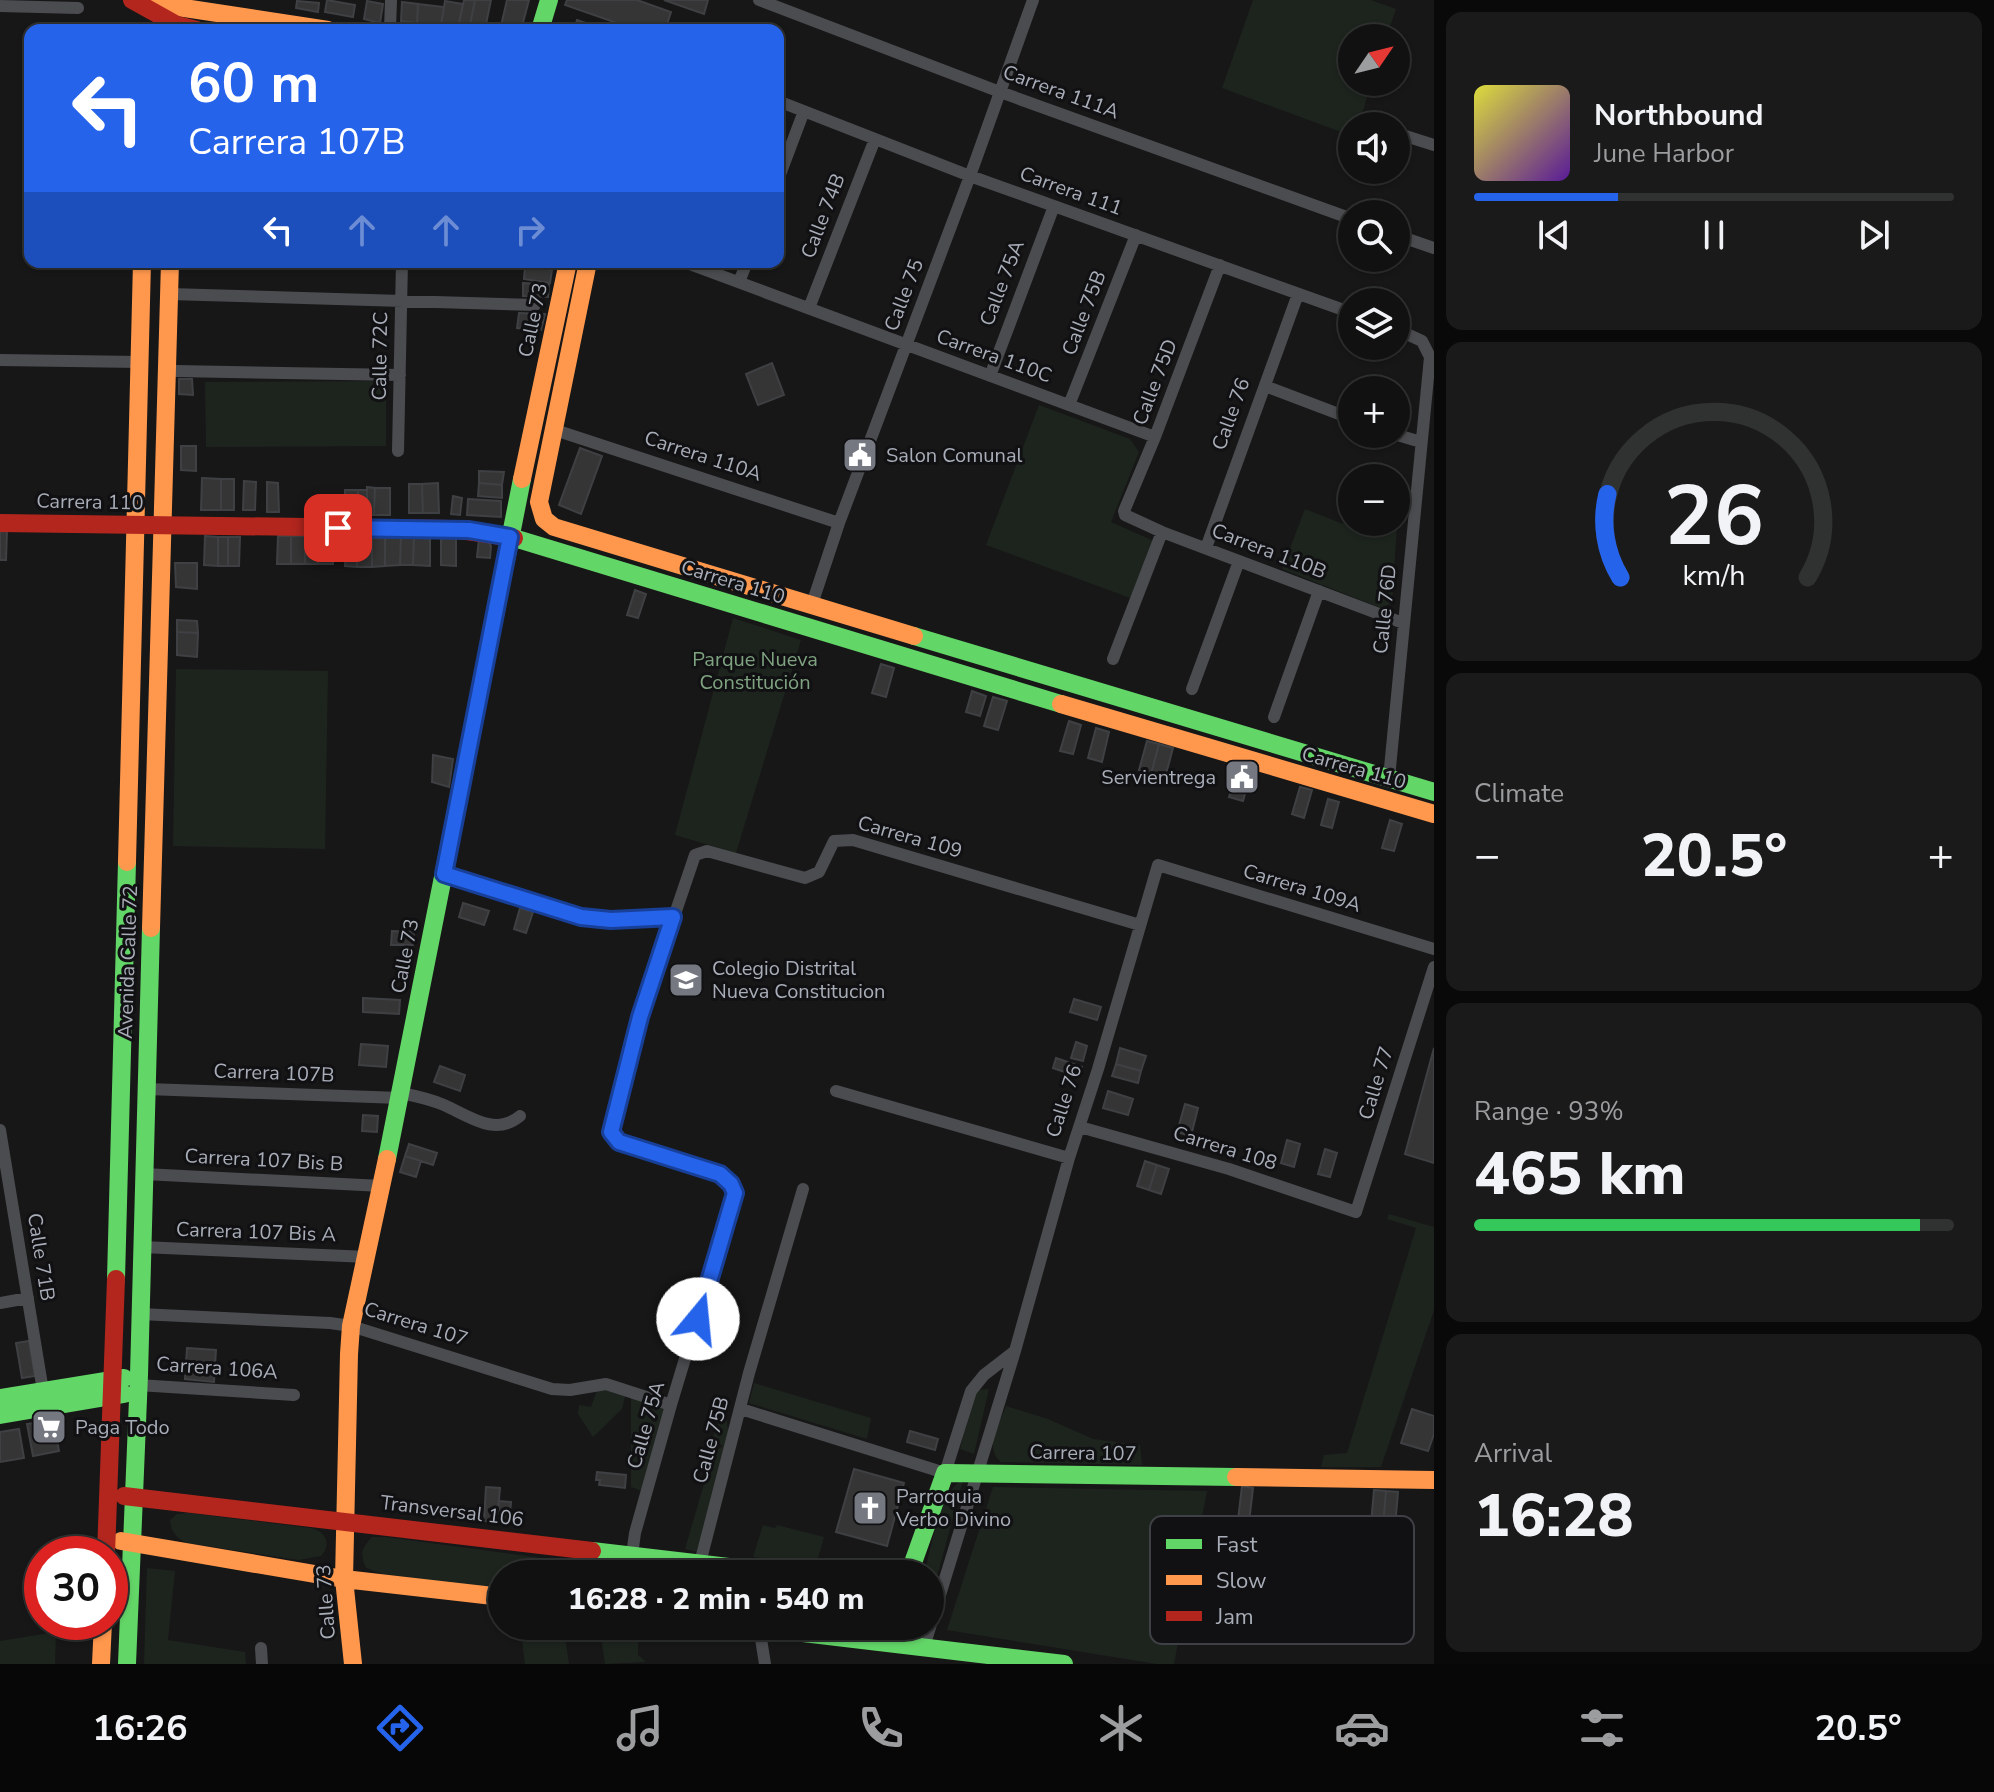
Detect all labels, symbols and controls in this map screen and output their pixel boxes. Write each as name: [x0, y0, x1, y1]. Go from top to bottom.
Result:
north arrow: [1338, 24, 1410, 96]
map controls: [1338, 24, 1410, 536]
text: 60 m: [188, 45, 319, 122]
icon: left: [56, 56, 160, 160]
street label: Carrera 111A: [999, 58, 1123, 126]
text: Northbound: [1594, 95, 1764, 136]
button: sound: [1338, 112, 1410, 184]
text: Carrera 107B: [188, 118, 406, 167]
text: June Harbor: [1594, 136, 1734, 171]
street label: Carrera 111: [1016, 160, 1126, 222]
street label: Calle 74B: [794, 170, 852, 262]
button: search: [1338, 200, 1410, 272]
icon: left: [256, 208, 300, 252]
icon: ahead: [340, 208, 384, 252]
icon: ahead: [424, 208, 468, 252]
icon: right: [508, 208, 552, 252]
icon: previous: [1532, 213, 1576, 257]
icon: pause: [1692, 213, 1736, 257]
icon: next: [1852, 213, 1896, 257]
street label: Calle 75A: [973, 236, 1031, 330]
street label: Calle 75: [878, 255, 930, 335]
street label: Calle 75B: [1055, 267, 1113, 359]
street label: Calle 73: [512, 280, 554, 360]
button: layers: [1338, 288, 1410, 360]
street label: Calle 72C: [366, 311, 394, 401]
street label: Carrera 110C: [933, 323, 1055, 389]
street label: Calle 75D: [1126, 335, 1184, 429]
street label: Calle 76: [1205, 374, 1257, 454]
button: +: [1338, 376, 1410, 448]
street label: Carrera 110A: [641, 424, 766, 488]
public building icon: Salon Comunal: [841, 436, 879, 474]
place label: Salon Comunal: [886, 442, 1023, 469]
text: 26: [1664, 459, 1764, 572]
button: −: [1338, 464, 1410, 536]
street label: Carrera 110: [36, 488, 144, 516]
pin: [304, 494, 372, 562]
icon: arrive: [316, 506, 360, 550]
street label: Carrera 110B: [1208, 517, 1330, 585]
street label: Carrera 110: [678, 553, 788, 611]
text: km/h: [1683, 556, 1745, 595]
street label: Calle 76D: [1367, 563, 1403, 655]
park label: Parque Nueva Constitución: [692, 646, 818, 696]
street label: Carrera 110: [1299, 740, 1409, 796]
public building icon: Servientrega: [1223, 758, 1261, 796]
place label: Servientrega: [1101, 764, 1216, 791]
text: Climate: [1474, 776, 1564, 811]
street label: Carrera 109: [855, 809, 965, 865]
text: 20.5°: [1641, 815, 1787, 897]
text: −: [1474, 826, 1500, 886]
text: +: [1928, 826, 1954, 886]
street label: Carrera 109A: [1240, 857, 1365, 919]
street label: Avenida Calle 72: [112, 885, 144, 1039]
street label: Calle 73: [385, 916, 425, 996]
place label: Colegio Distrital Nueva Constitucion: [712, 955, 885, 1005]
school or university icon: Colegio Distrital Nueva Constitucion: [667, 961, 705, 999]
street label: Calle 77: [1352, 1043, 1400, 1123]
street label: Carrera 107B: [213, 1057, 335, 1089]
street label: Calle 76: [1040, 1061, 1088, 1141]
text: Range · 93%: [1474, 1094, 1624, 1129]
street label: Carrera 108: [1170, 1119, 1280, 1177]
text: 465 km: [1474, 1133, 1686, 1215]
street label: Carrera 107 Bis B: [184, 1142, 344, 1178]
street label: Calle 71B: [21, 1211, 61, 1303]
street label: Carrera 107 Bis A: [176, 1216, 337, 1248]
position arrow: [656, 1277, 740, 1361]
street label: Carrera 107: [361, 1295, 471, 1353]
street label: Carrera 106A: [155, 1350, 279, 1386]
street label: Calle 75A: [621, 1378, 671, 1472]
street label: Calle 75B: [686, 1394, 736, 1486]
supermarket icon: Paga Todo: [30, 1408, 68, 1446]
place label: Paga Todo: [75, 1414, 170, 1441]
text: Arrival: [1474, 1436, 1552, 1471]
street label: Carrera 107: [1029, 1439, 1137, 1467]
text: 16:28: [1474, 1475, 1634, 1557]
place label: Parroquia Verbo Divino: [895, 1483, 1011, 1533]
street label: Transversal 106: [379, 1489, 525, 1533]
church icon: Parroquia Verbo Divino: [851, 1489, 889, 1527]
legend: [1150, 1516, 1414, 1644]
text: Fast: [1216, 1530, 1258, 1560]
speed limit sign: 30: [24, 1536, 128, 1640]
street label: Calle 73: [310, 1564, 342, 1640]
text: Slow: [1216, 1566, 1267, 1596]
text: 16:28 · 2 min · 540 m: [568, 1579, 864, 1620]
text: Jam: [1215, 1602, 1254, 1632]
icon: directions: [372, 1700, 428, 1756]
icon: music: [612, 1700, 668, 1756]
icon: phone: [853, 1700, 909, 1756]
icon: climate: [1093, 1700, 1149, 1756]
icon: car: [1334, 1700, 1390, 1756]
icon: filters: [1574, 1700, 1630, 1756]
text: 16:26: [92, 1704, 188, 1753]
text: 20.5°: [1814, 1704, 1902, 1753]

